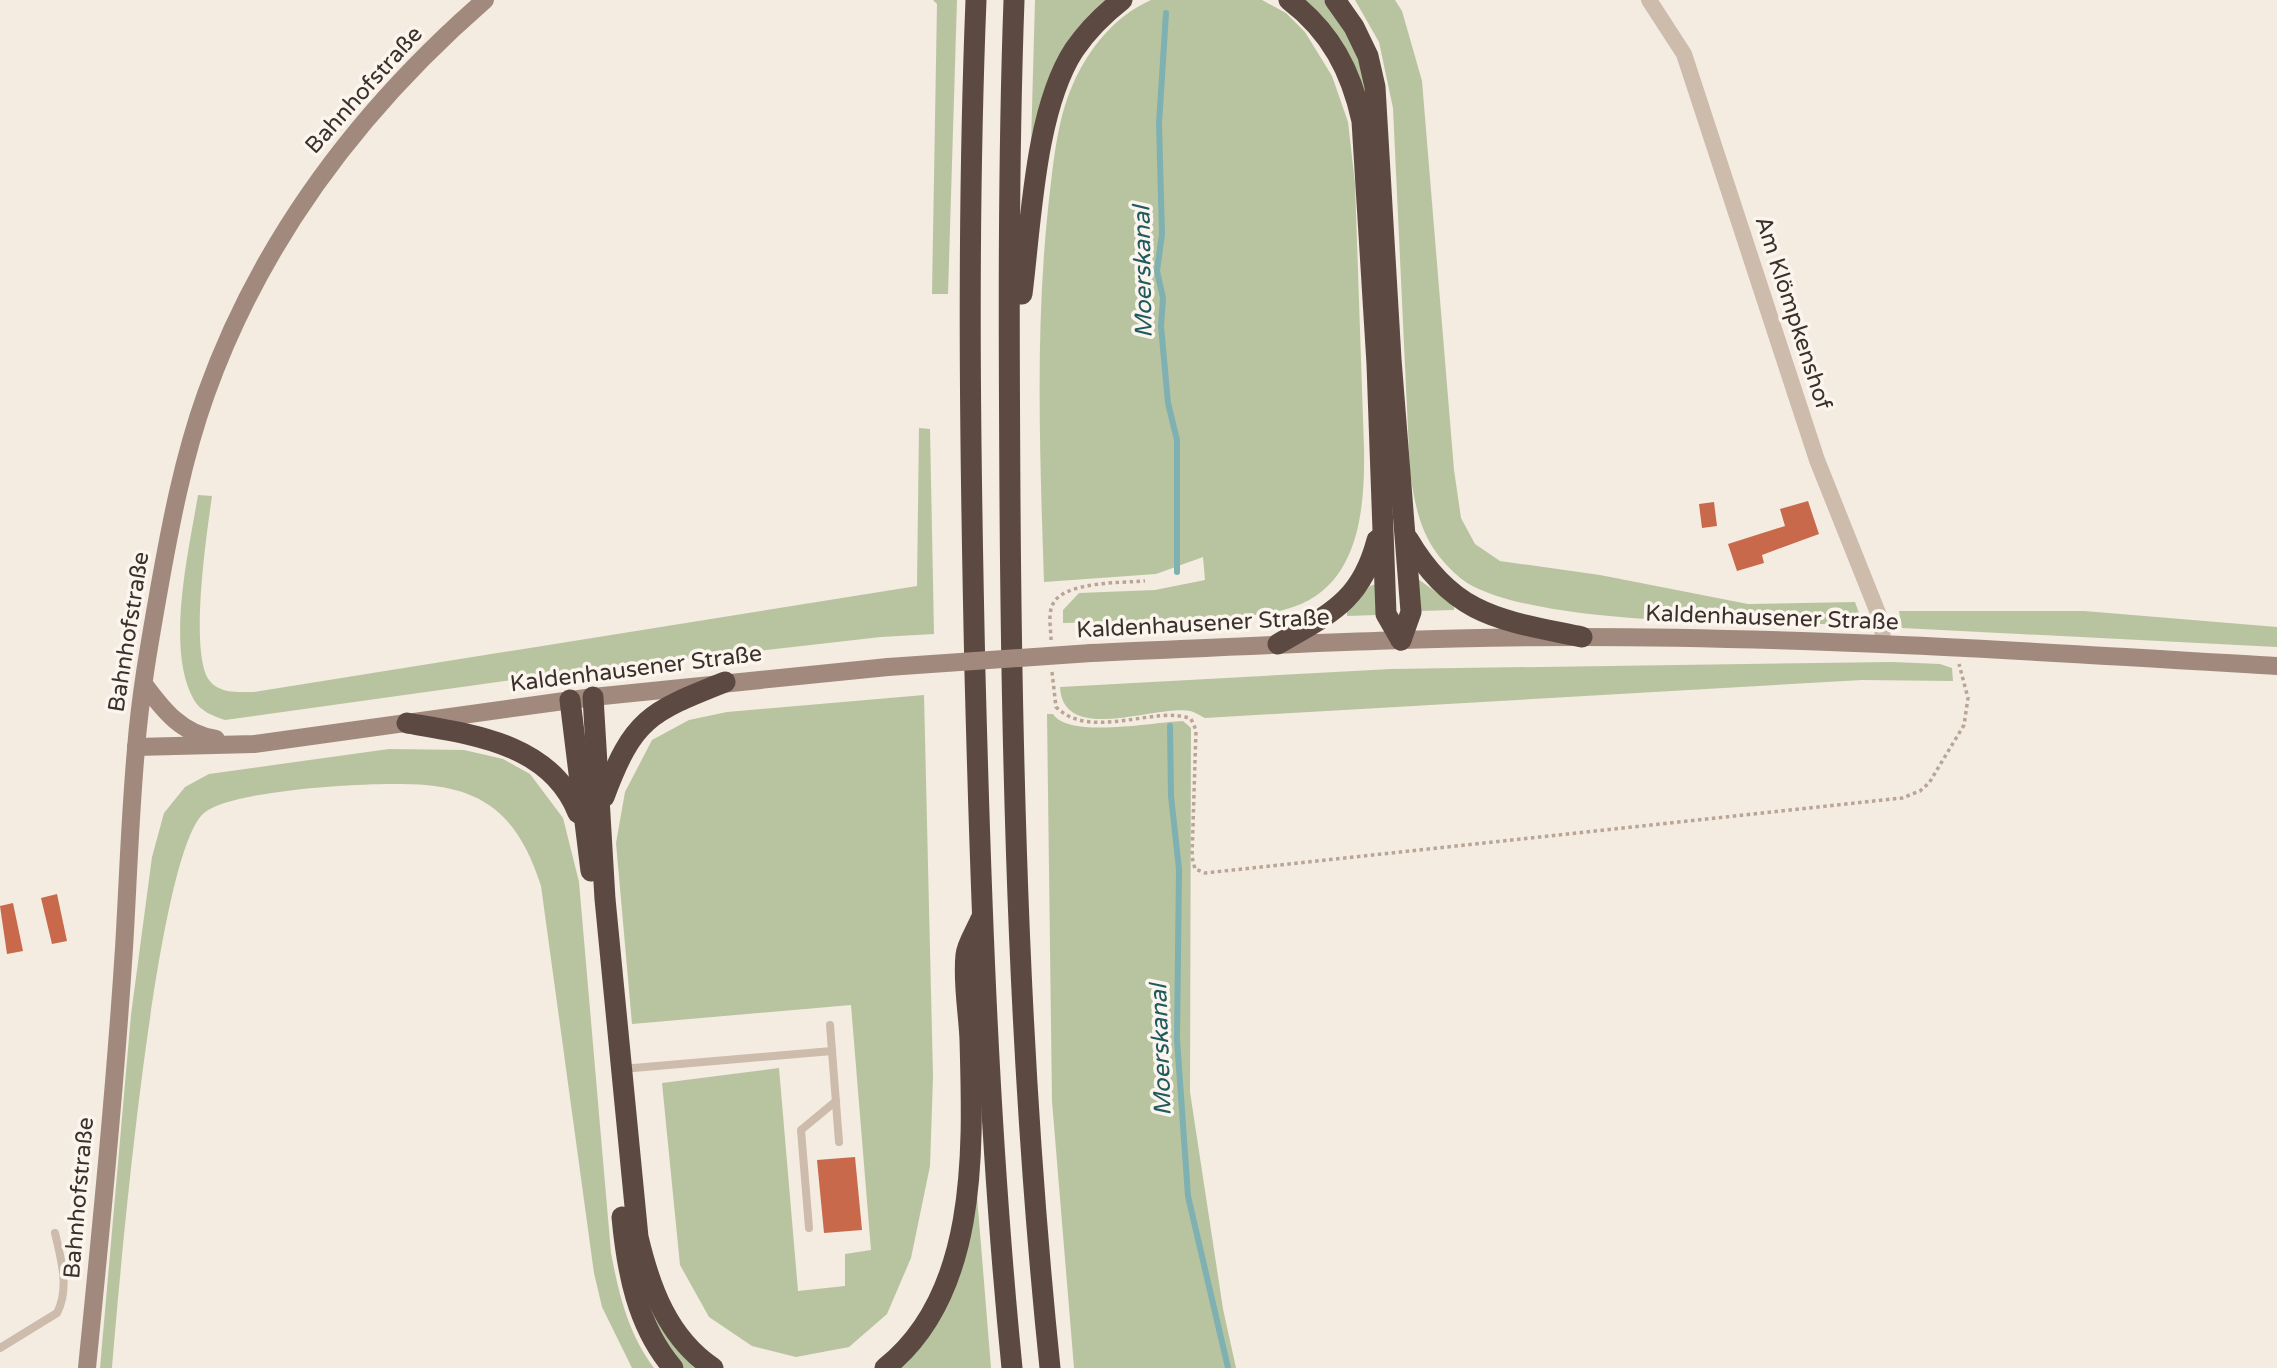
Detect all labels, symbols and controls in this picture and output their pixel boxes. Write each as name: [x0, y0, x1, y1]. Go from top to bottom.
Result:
street label: Bahnhofstraße: [299, 20, 429, 160]
water label: Moerskanal: [1127, 203, 1159, 338]
street label: Am Klömpkenshof: [1748, 213, 1838, 414]
street label: Bahnhofstraße: [102, 550, 156, 714]
street label: Kaldenhausener Straße: [1645, 600, 1899, 636]
street label: Kaldenhausener Straße: [1076, 603, 1330, 645]
street label: Kaldenhausener Straße: [508, 640, 764, 698]
water label: Moerskanal: [1144, 980, 1178, 1117]
street label: Bahnhofstraße: [58, 1116, 100, 1280]

